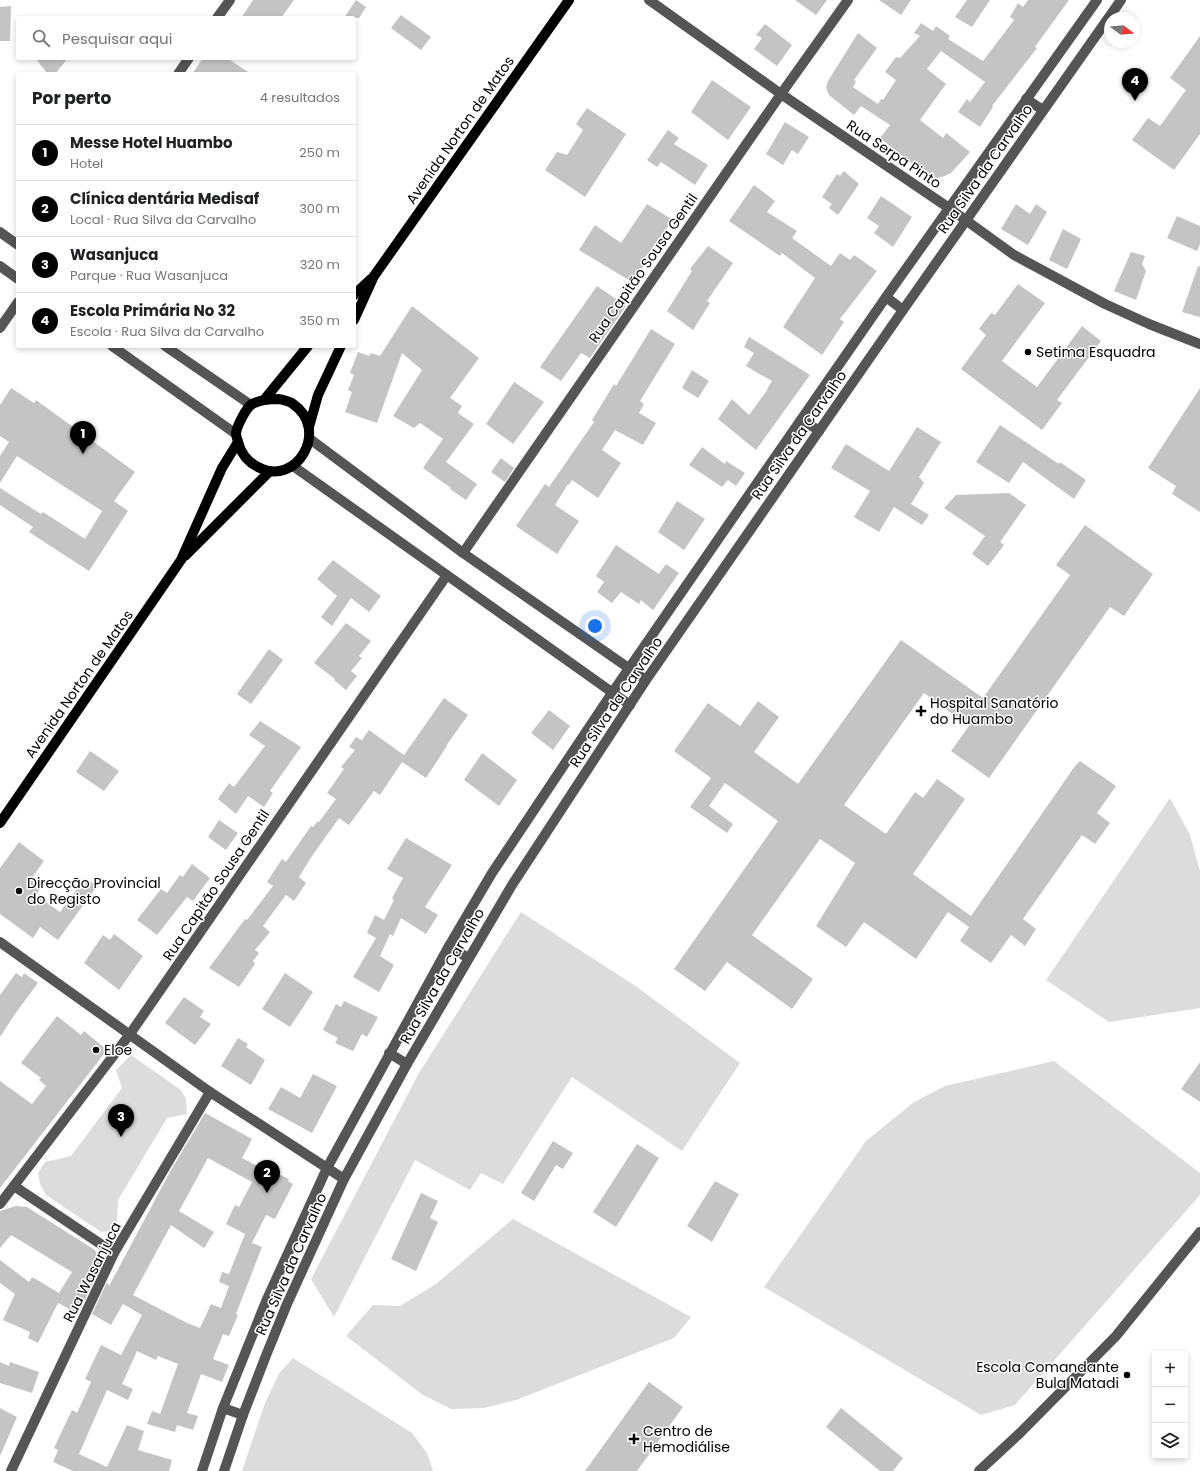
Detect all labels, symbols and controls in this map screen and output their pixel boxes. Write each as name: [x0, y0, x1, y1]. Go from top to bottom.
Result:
north arrow: [1104, 12, 1140, 48]
search box: [16, 16, 356, 60]
icon: search: [30, 27, 52, 49]
text: Pesquisar aqui: [62, 28, 172, 49]
street label: Avenida Norton de Matos: [401, 52, 519, 208]
pin: 4: [1122, 68, 1148, 101]
text: Por perto: [32, 86, 111, 110]
text: 4 resultados: [260, 88, 340, 107]
street label: Rua Silva da Carvalho: [933, 100, 1037, 238]
street label: Rua Serpa Pinto: [843, 115, 945, 193]
text: Messe Hotel Huambo: [70, 132, 233, 153]
text: 1: [43, 143, 47, 162]
text: 250 m: [299, 143, 340, 162]
text: Hotel: [70, 154, 103, 173]
text: Clínica dentária Medisaf: [70, 188, 259, 209]
street label: Rua Capitão Sousa Gentil: [584, 189, 702, 347]
text: 2: [41, 199, 49, 218]
text: 300 m: [299, 199, 340, 218]
text: Local · Rua Silva da Carvalho: [70, 210, 256, 229]
text: Wasanjuca: [70, 244, 158, 265]
text: 3: [41, 255, 49, 274]
text: 320 m: [300, 255, 340, 274]
text: Parque · Rua Wasanjuca: [70, 266, 228, 285]
text: Escola Primária No 32: [70, 300, 235, 321]
text: 4: [41, 311, 49, 330]
text: 350 m: [299, 311, 340, 330]
text: Escola · Rua Silva da Carvalho: [70, 322, 264, 341]
place label: Setima Esquadra: [1036, 342, 1156, 362]
marker: Setima Esquadra: [1023, 347, 1033, 357]
street label: Rua Silva da Carvalho: [747, 366, 851, 504]
pin: 1: [70, 421, 96, 454]
street label: Avenida Norton de Matos: [20, 606, 138, 762]
your location: [585, 616, 605, 636]
street label: Rua Silva da Carvalho: [565, 633, 667, 771]
place label: Hospital Sanatório do Huambo: [930, 693, 1058, 729]
marker: Hospital Sanatório do Huambo: [915, 705, 927, 717]
street label: Rua Capitão Sousa Gentil: [158, 806, 274, 964]
place label: Direcção Provincial do Registo: [27, 873, 161, 909]
marker: Direcção Provincial do Registo: [14, 886, 24, 896]
street label: Rua Silva da Carvalho: [395, 904, 489, 1048]
place label: Eloe: [104, 1040, 133, 1060]
marker: Eloe: [91, 1045, 101, 1055]
pin: 3: [108, 1104, 134, 1137]
pin: 2: [254, 1160, 280, 1193]
street label: Rua Silva da Carvalho: [251, 1190, 331, 1338]
street label: Rua Wasanjuca: [58, 1218, 126, 1326]
map controls: [1152, 1351, 1188, 1459]
button: +: [1152, 1351, 1188, 1387]
place label: Escola Comandante Bula Matadi: [976, 1357, 1119, 1393]
marker: Escola Comandante Bula Matadi: [1122, 1370, 1132, 1380]
button: −: [1152, 1387, 1188, 1423]
place label: Centro de Hemodiálise: [643, 1421, 730, 1457]
button: layers: [1152, 1423, 1188, 1459]
marker: Centro de Hemodiálise: [628, 1433, 640, 1445]

